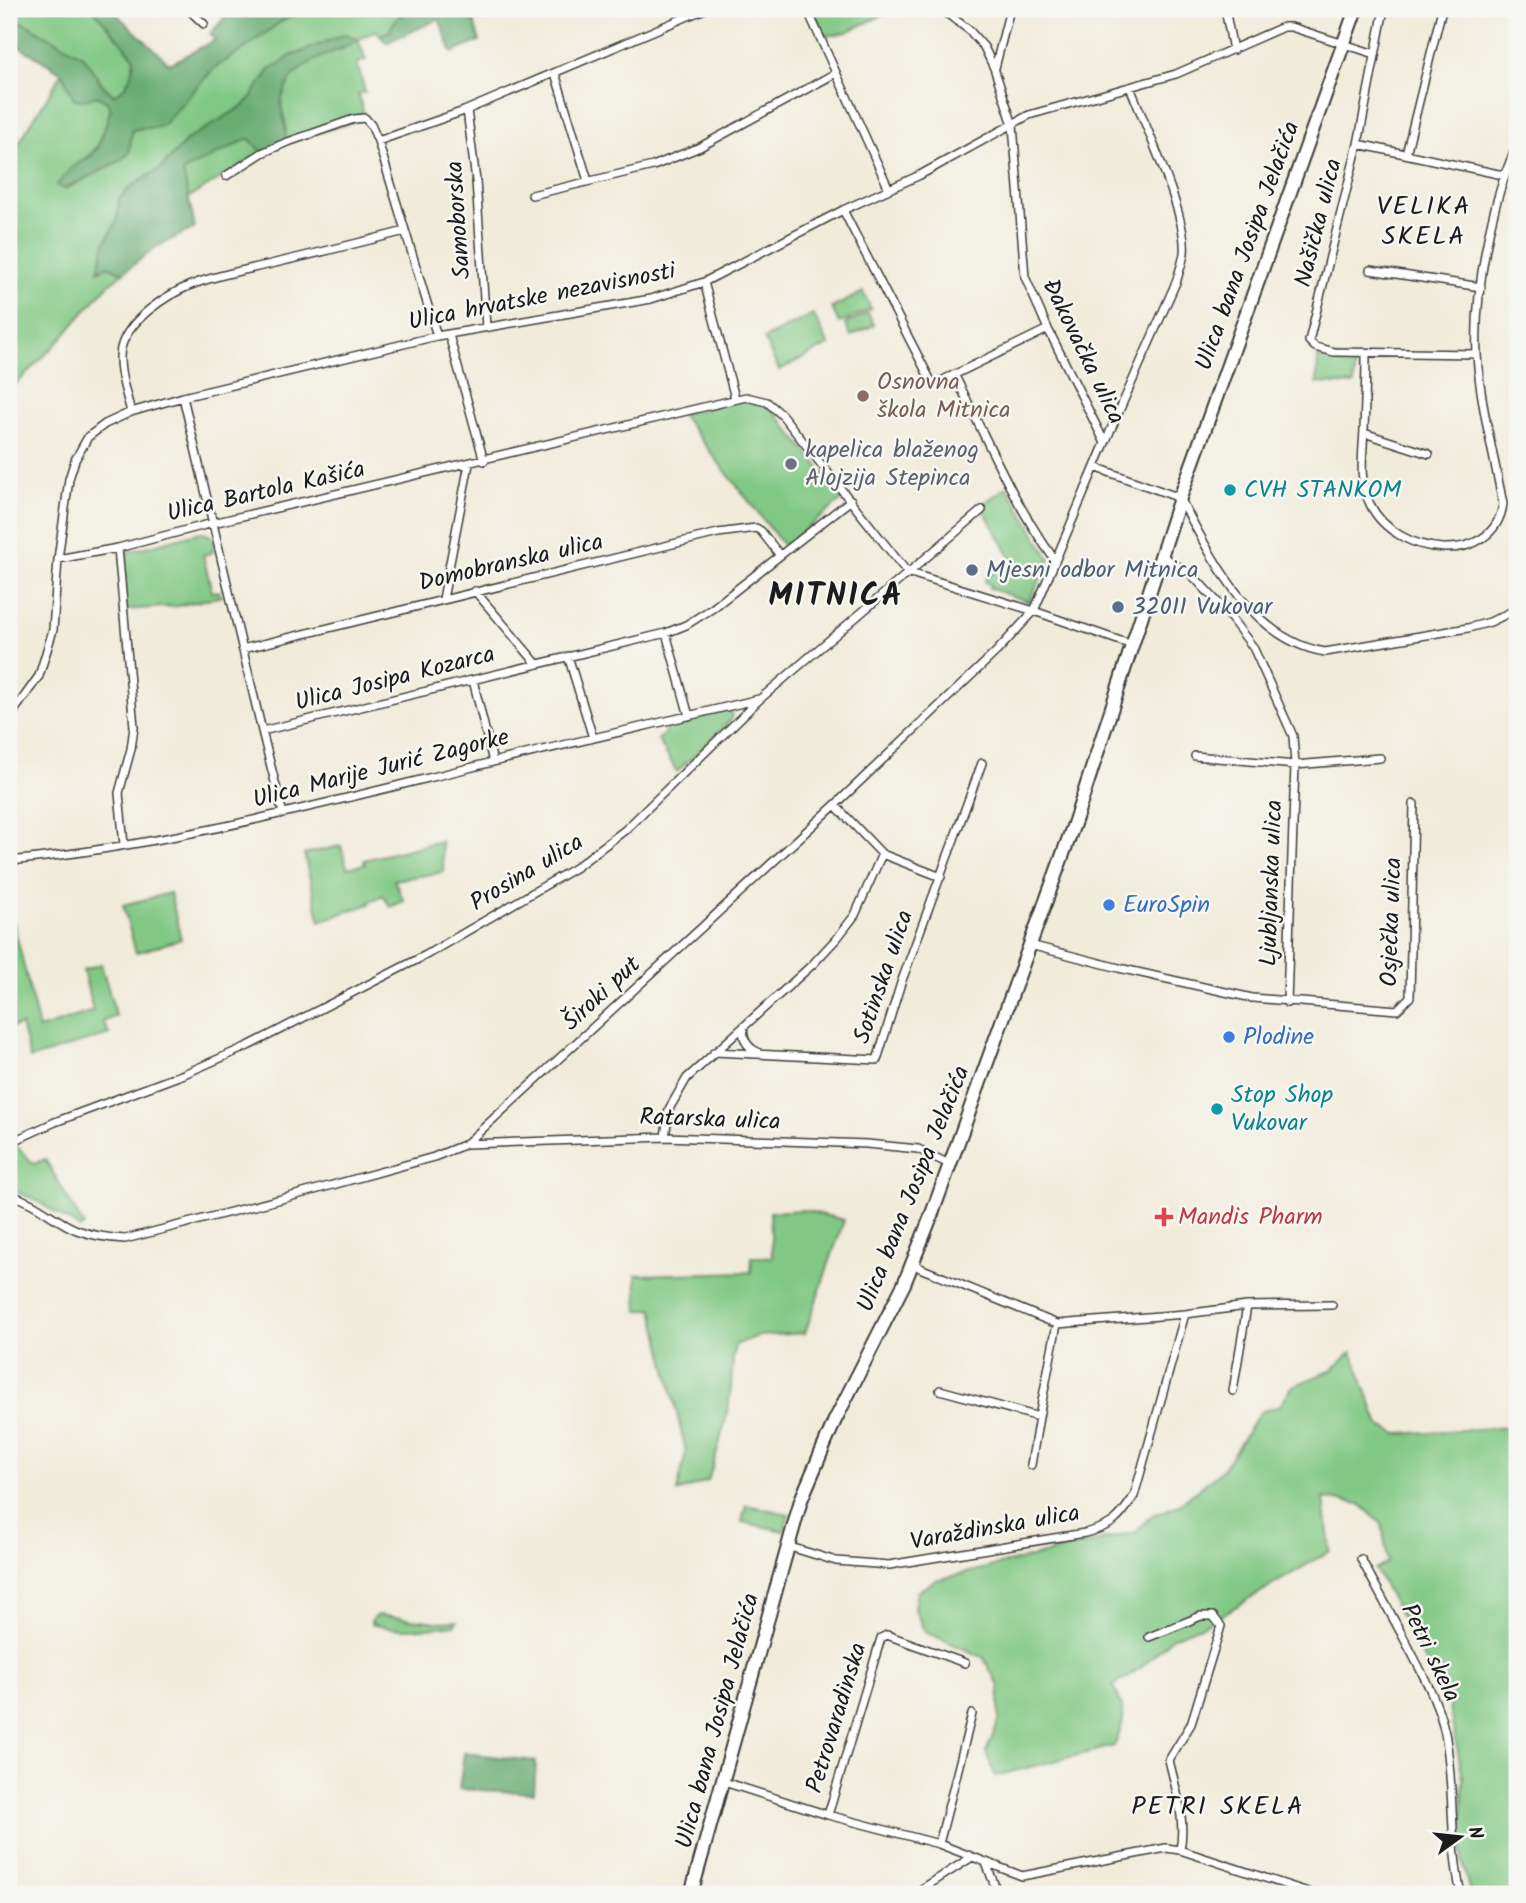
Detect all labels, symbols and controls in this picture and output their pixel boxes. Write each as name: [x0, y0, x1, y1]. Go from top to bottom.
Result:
street label: Ulica bana Josipa Jelačića: [1185, 116, 1311, 376]
street label: Našička ulica: [1284, 155, 1354, 291]
street label: Samoborska: [435, 160, 483, 280]
district label: VELIKA SKELA: [1377, 186, 1471, 258]
street label: Ulica hrvatske nezavisnosti: [405, 252, 680, 342]
street label: Đakovačka ulica: [1031, 273, 1135, 431]
place label: Osnovna škola Mitnica: [877, 363, 1011, 430]
marker: Osnovna škola Mitnica: [855, 388, 871, 404]
place label: kapelica blaženog Alojzija Stepinca: [805, 431, 979, 498]
street label: Ulica Bartola Kašića: [163, 450, 369, 534]
marker: kapelica blaženog Alojzija Stepinca: [783, 456, 799, 472]
place label: CVH STANKOM: [1244, 471, 1401, 510]
marker: CVH STANKOM: [1222, 482, 1238, 498]
street label: Domobranska ulica: [415, 523, 607, 603]
place label: Mjesni odbor Mitnica: [986, 551, 1198, 590]
marker: Mjesni odbor Mitnica: [964, 562, 980, 578]
district label: MITNICA: [768, 571, 904, 622]
place label: 32011 Vukovar: [1132, 588, 1274, 627]
marker: 32011 Vukovar: [1110, 599, 1126, 615]
street label: Ulica Josipa Kozarca: [291, 635, 499, 723]
street label: Ulica Marije Jurić Zagorke: [249, 718, 514, 820]
street label: Ljubljanska ulica: [1250, 799, 1294, 967]
street label: Prosina ulica: [463, 824, 591, 922]
street label: Osječka ulica: [1370, 856, 1414, 988]
place label: EuroSpin: [1123, 886, 1210, 925]
marker: EuroSpin: [1101, 897, 1117, 913]
street label: Sotinska ulica: [843, 905, 925, 1049]
street label: Široki put: [554, 947, 651, 1041]
place label: Plodine: [1243, 1018, 1314, 1057]
marker: Plodine: [1221, 1029, 1237, 1045]
street label: Ulica bana Josipa Jelačića: [847, 1060, 981, 1318]
place label: Stop Shop Vukovar: [1231, 1076, 1333, 1143]
street label: Ratarska ulica: [639, 1098, 781, 1142]
marker: Stop Shop Vukovar: [1209, 1101, 1225, 1117]
place label: Mandis Pharm: [1178, 1198, 1323, 1237]
marker: Mandis Pharm: [1156, 1209, 1172, 1225]
street label: Varaždinska ulica: [907, 1494, 1083, 1562]
street label: Ulica bana Josipa Jelačića: [665, 1589, 771, 1853]
street label: Petri skela: [1389, 1597, 1471, 1709]
street label: Petrovaradinska: [796, 1638, 878, 1798]
district label: PETRI SKELA: [1131, 1786, 1305, 1828]
north arrow: [1424, 1801, 1494, 1871]
text: N: [1458, 1823, 1491, 1843]

